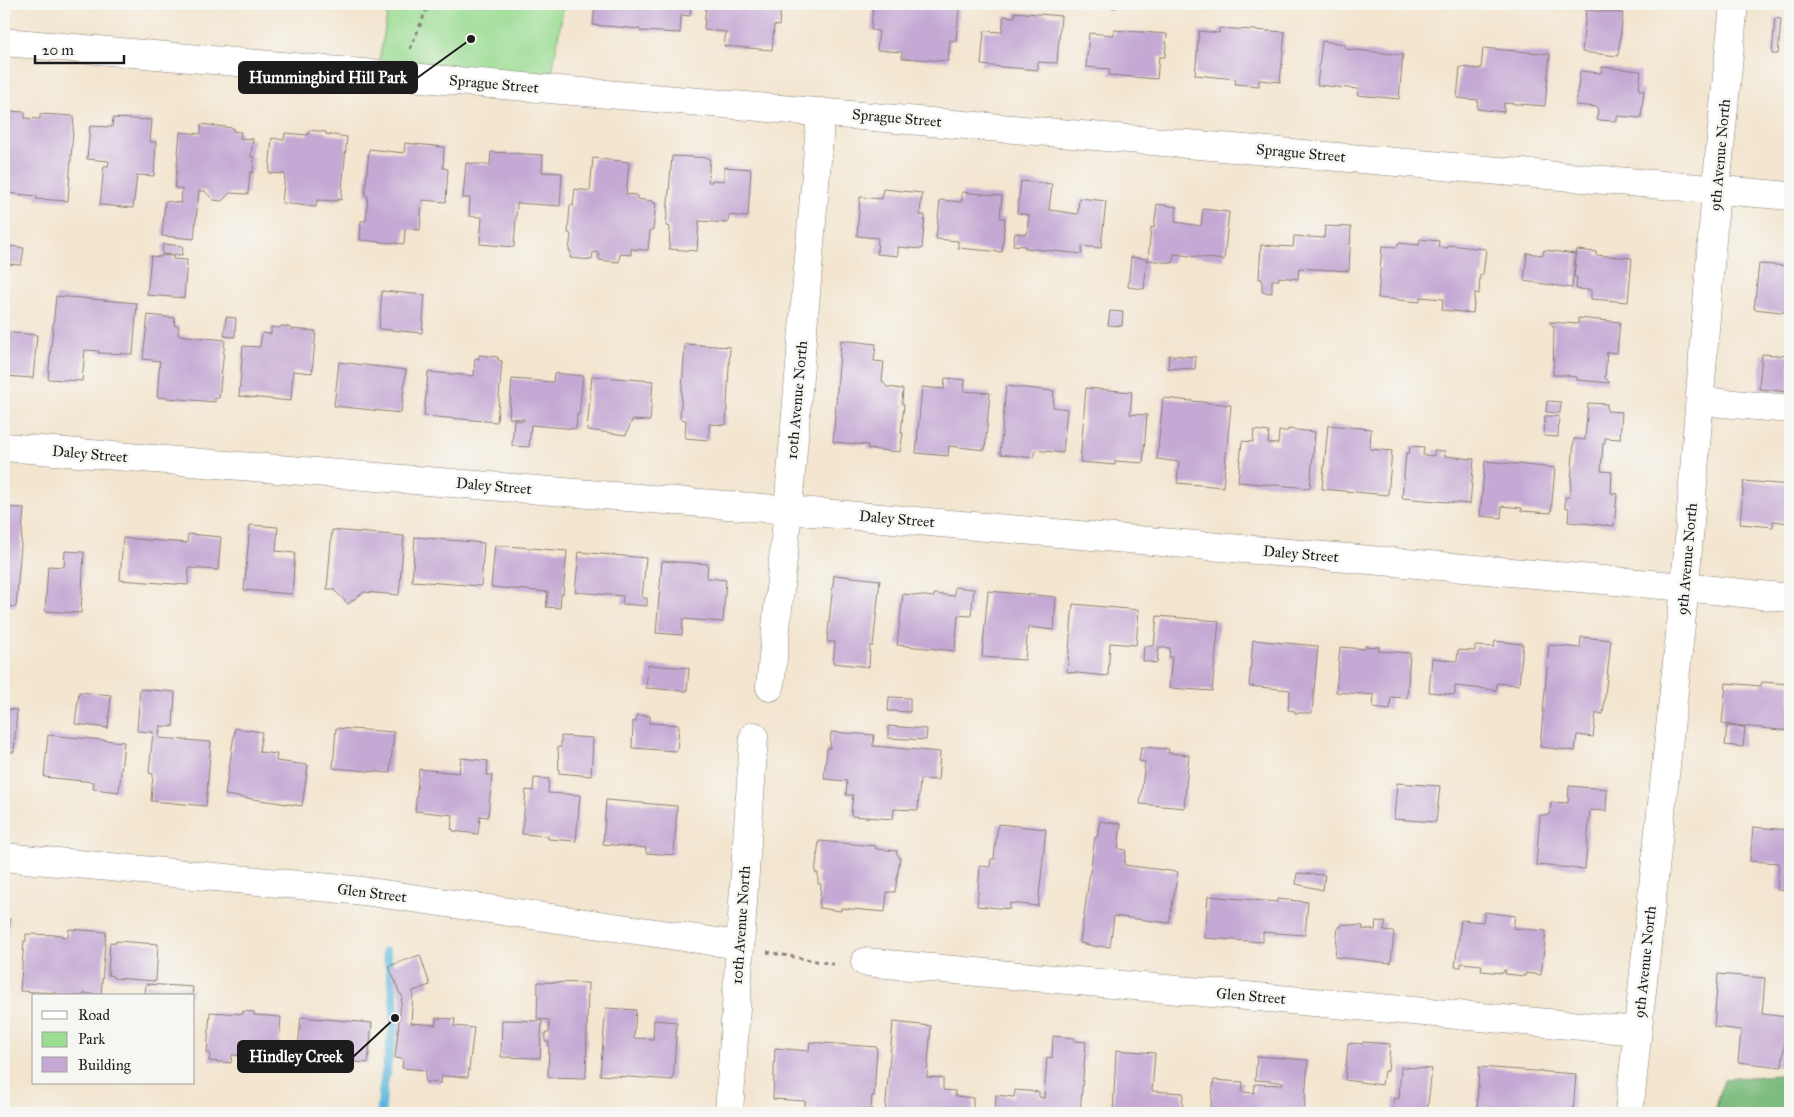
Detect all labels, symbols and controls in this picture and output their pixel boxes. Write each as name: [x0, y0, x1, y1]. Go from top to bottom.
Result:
scale bar: [35, 32, 124, 64]
text: 20 m: [42, 41, 74, 59]
callout: Hummingbird Hill Park: [239, 62, 417, 93]
text: Hummingbird Hill Park: [249, 68, 408, 88]
street label: Sprague Street: [448, 71, 540, 97]
street label: 9th Avenue North: [1706, 97, 1734, 212]
street label: Sprague Street: [851, 105, 943, 131]
street label: Sprague Street: [1255, 140, 1347, 166]
street label: 10th Avenue North: [783, 339, 811, 460]
street label: Daley Street: [51, 442, 129, 466]
street label: Daley Street: [455, 474, 533, 498]
street label: 9th Avenue North: [1673, 501, 1701, 616]
street label: Daley Street: [858, 507, 936, 531]
street label: Daley Street: [1262, 542, 1340, 566]
street label: 10th Avenue North: [728, 864, 754, 985]
street label: Glen Street: [336, 880, 408, 906]
street label: 9th Avenue North: [1630, 904, 1660, 1019]
street label: Glen Street: [1215, 984, 1287, 1008]
legend: [32, 994, 195, 1084]
text: Road: [78, 1006, 110, 1024]
text: Park: [78, 1030, 105, 1048]
callout: Hindley Creek: [238, 1041, 353, 1072]
text: Hindley Creek: [249, 1047, 344, 1067]
text: Building: [78, 1056, 132, 1074]

